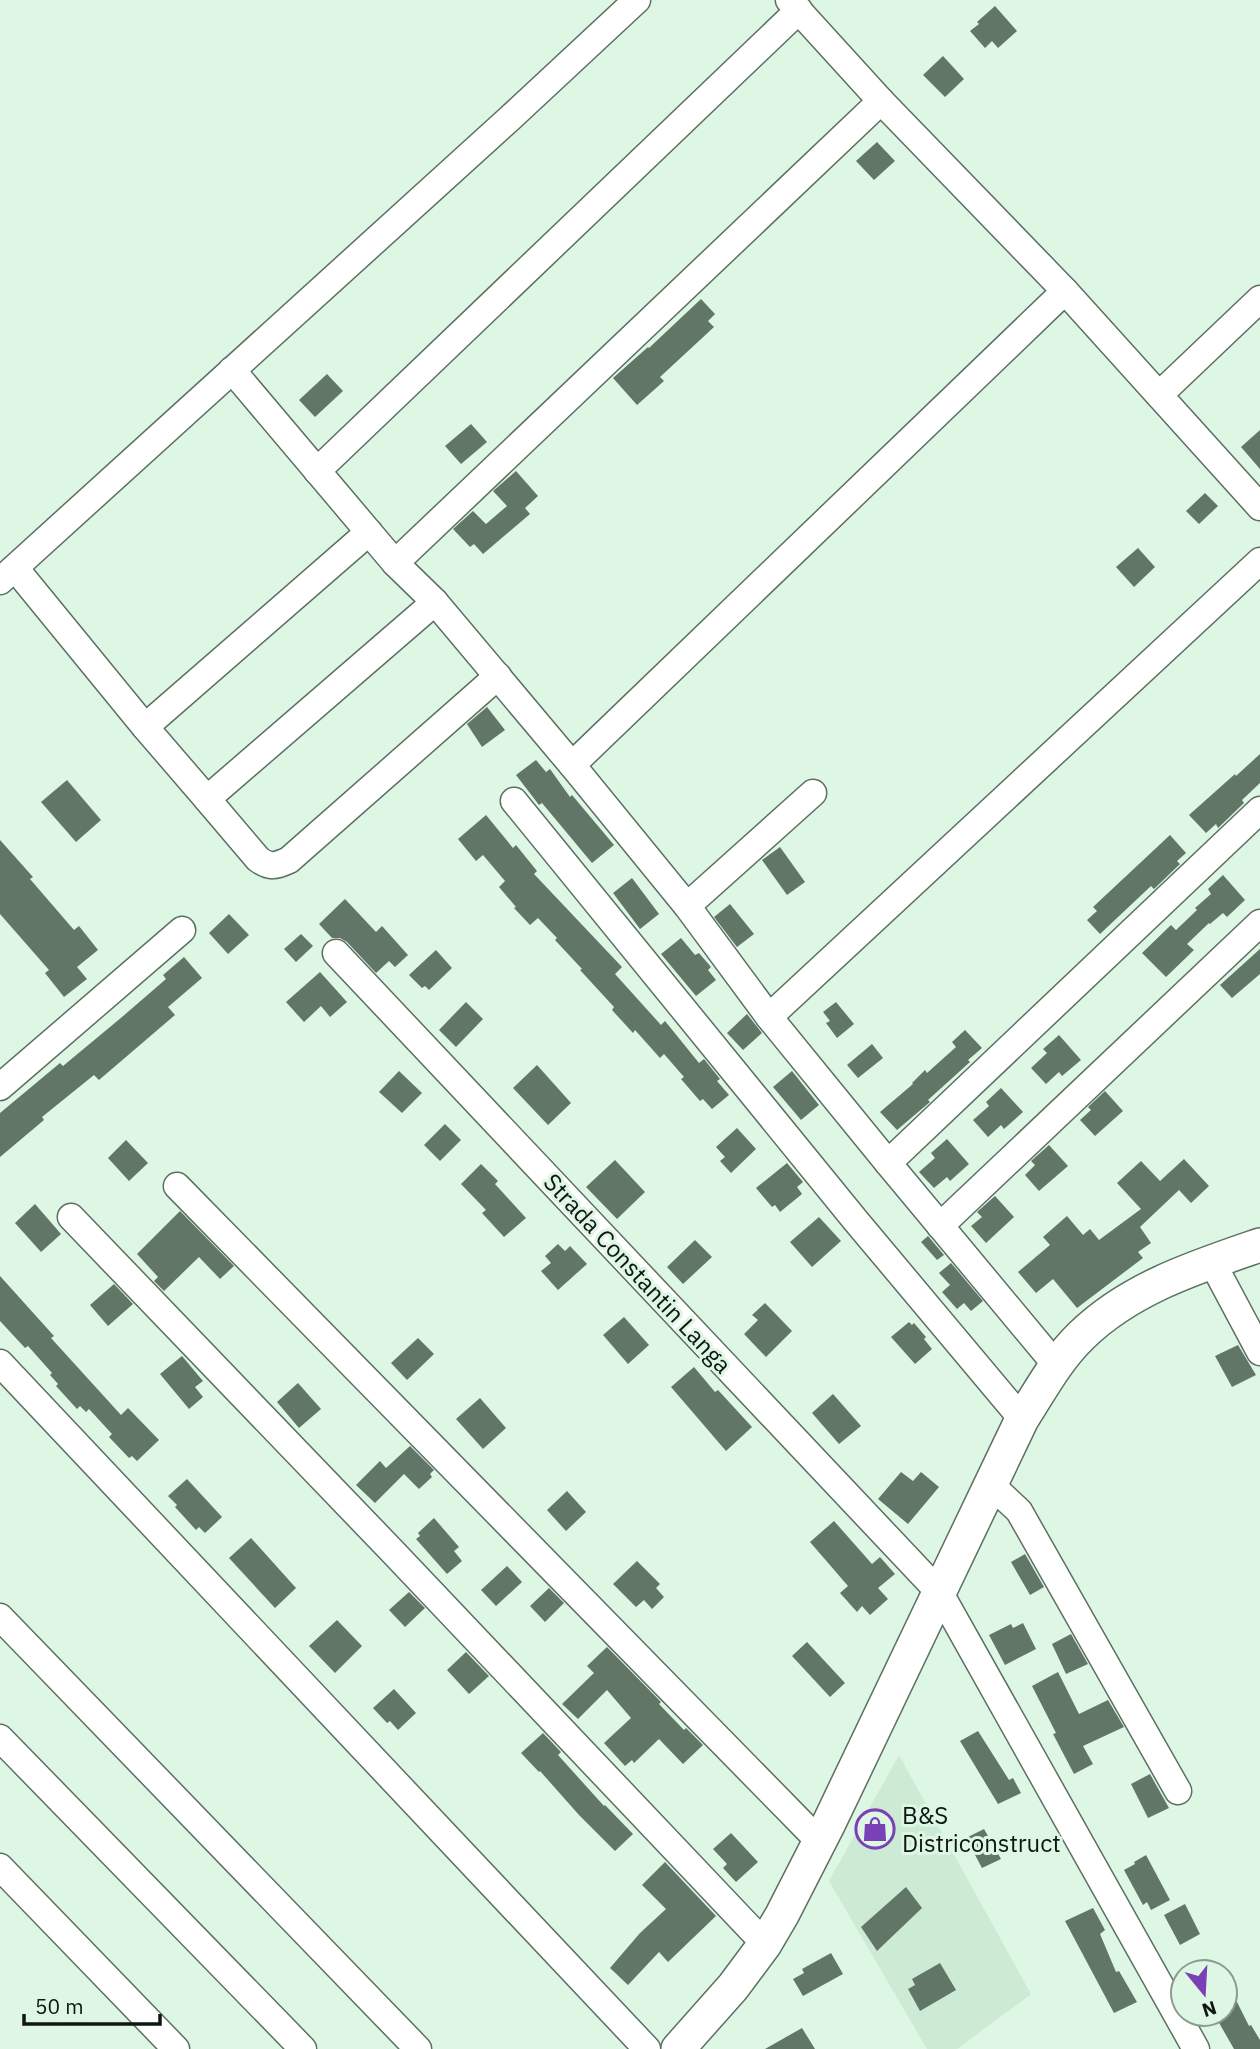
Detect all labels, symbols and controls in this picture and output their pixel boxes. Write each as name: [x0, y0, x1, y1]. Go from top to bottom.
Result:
street label: Strada Constantin Langa: [537, 1166, 739, 1380]
place label: B&S Districonstruct: [902, 1799, 1061, 1859]
shop icon: B&S Districonstruct: [854, 1808, 896, 1850]
north arrow: [1169, 1958, 1239, 2028]
scale bar: [24, 1982, 161, 2026]
text: 50 m: [35, 1992, 84, 2020]
text: N: [1199, 1996, 1220, 2023]

